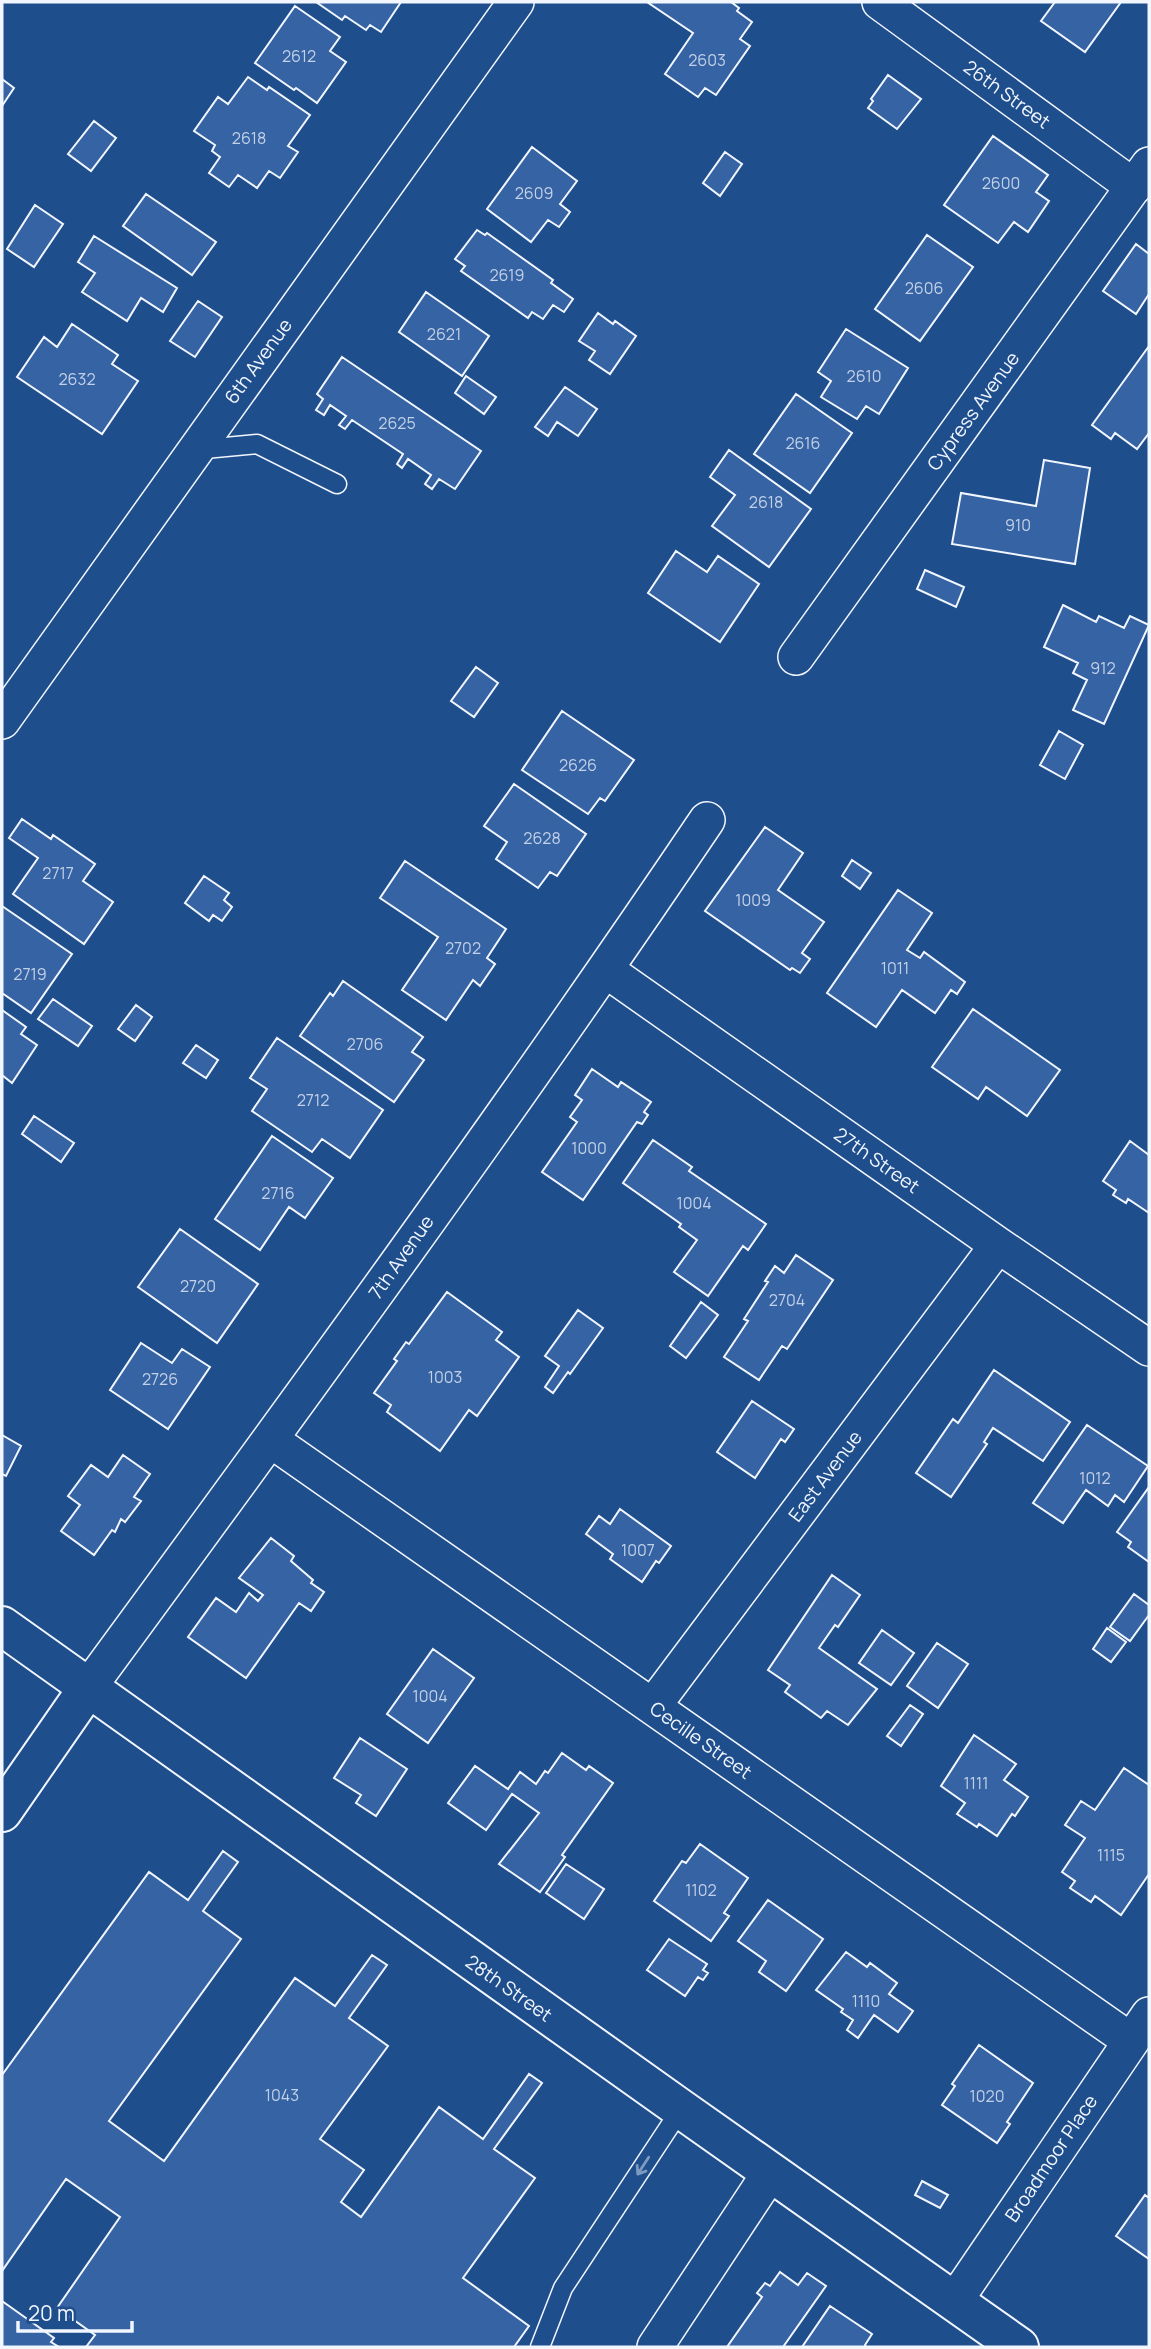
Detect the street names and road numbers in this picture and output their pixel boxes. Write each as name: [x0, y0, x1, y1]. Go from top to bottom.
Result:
street label: 26th Street: [958, 54, 1056, 134]
street label: 6th Avenue: [218, 313, 298, 409]
street label: Cypress Avenue: [921, 346, 1025, 476]
street label: 27th Street: [829, 1121, 925, 1199]
street label: 7th Avenue: [362, 1210, 440, 1304]
street label: East Avenue: [782, 1425, 868, 1527]
street label: Cecille Street: [645, 1695, 757, 1785]
street label: 28th Street: [460, 1949, 558, 2027]
street label: Broadmoor Place: [999, 2089, 1103, 2227]

